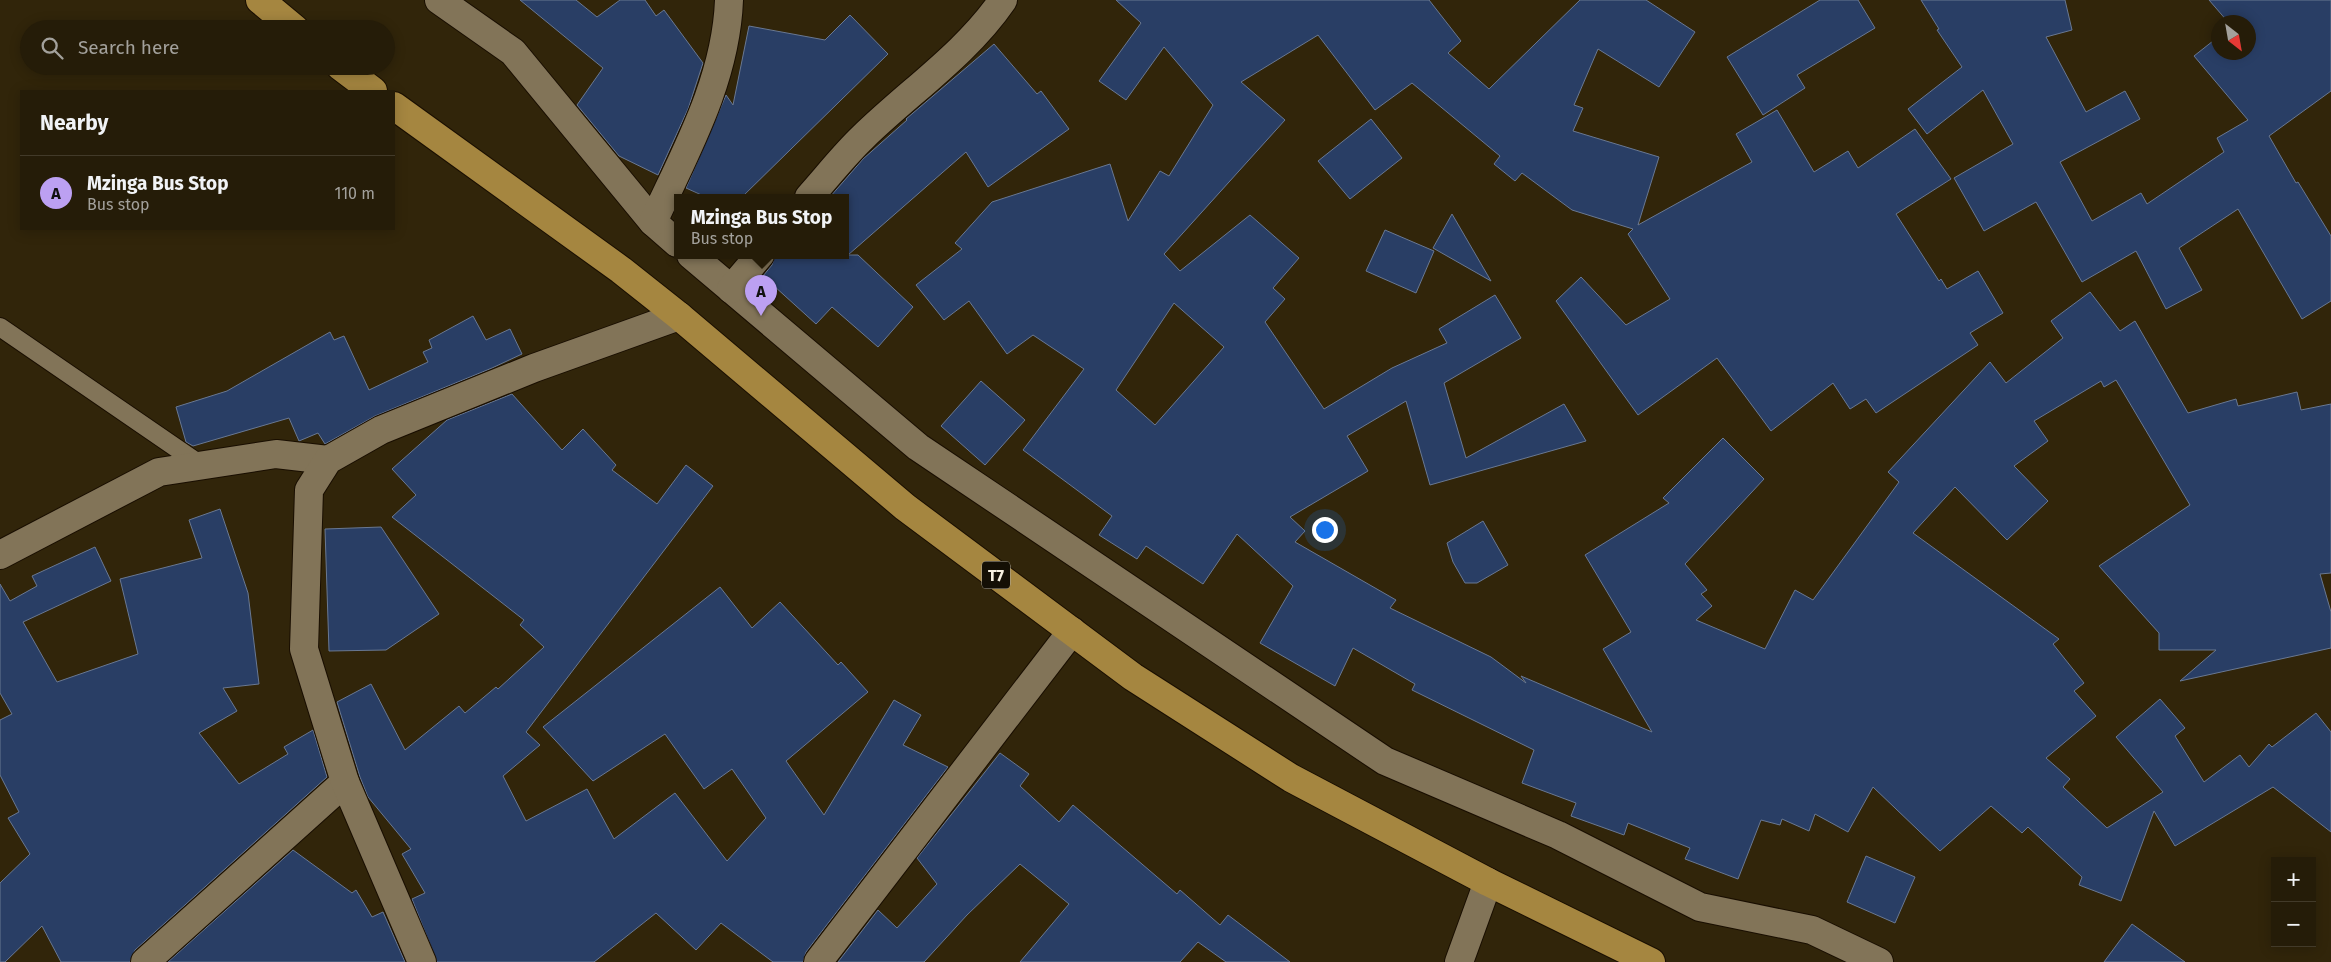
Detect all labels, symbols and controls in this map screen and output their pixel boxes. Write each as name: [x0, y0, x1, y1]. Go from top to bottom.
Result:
north arrow: [2211, 15, 2256, 60]
search box: [20, 20, 395, 75]
icon: search: [38, 34, 66, 62]
text: Search here: [78, 36, 179, 59]
text: Nearby: [40, 110, 108, 136]
text: Mzinga Bus Stop: [87, 172, 229, 195]
text: A: [51, 184, 61, 203]
text: 110 m: [334, 184, 375, 203]
popup: [674, 194, 849, 259]
text: Bus stop: [87, 195, 150, 214]
text: Mzinga Bus Stop: [691, 206, 832, 229]
text: Bus stop: [691, 229, 753, 248]
pin: A: [745, 275, 777, 316]
your location: [1312, 517, 1338, 543]
road number: T7: [982, 562, 1010, 588]
map controls: [2271, 857, 2316, 947]
button: +: [2271, 857, 2316, 902]
button: −: [2271, 902, 2316, 947]

